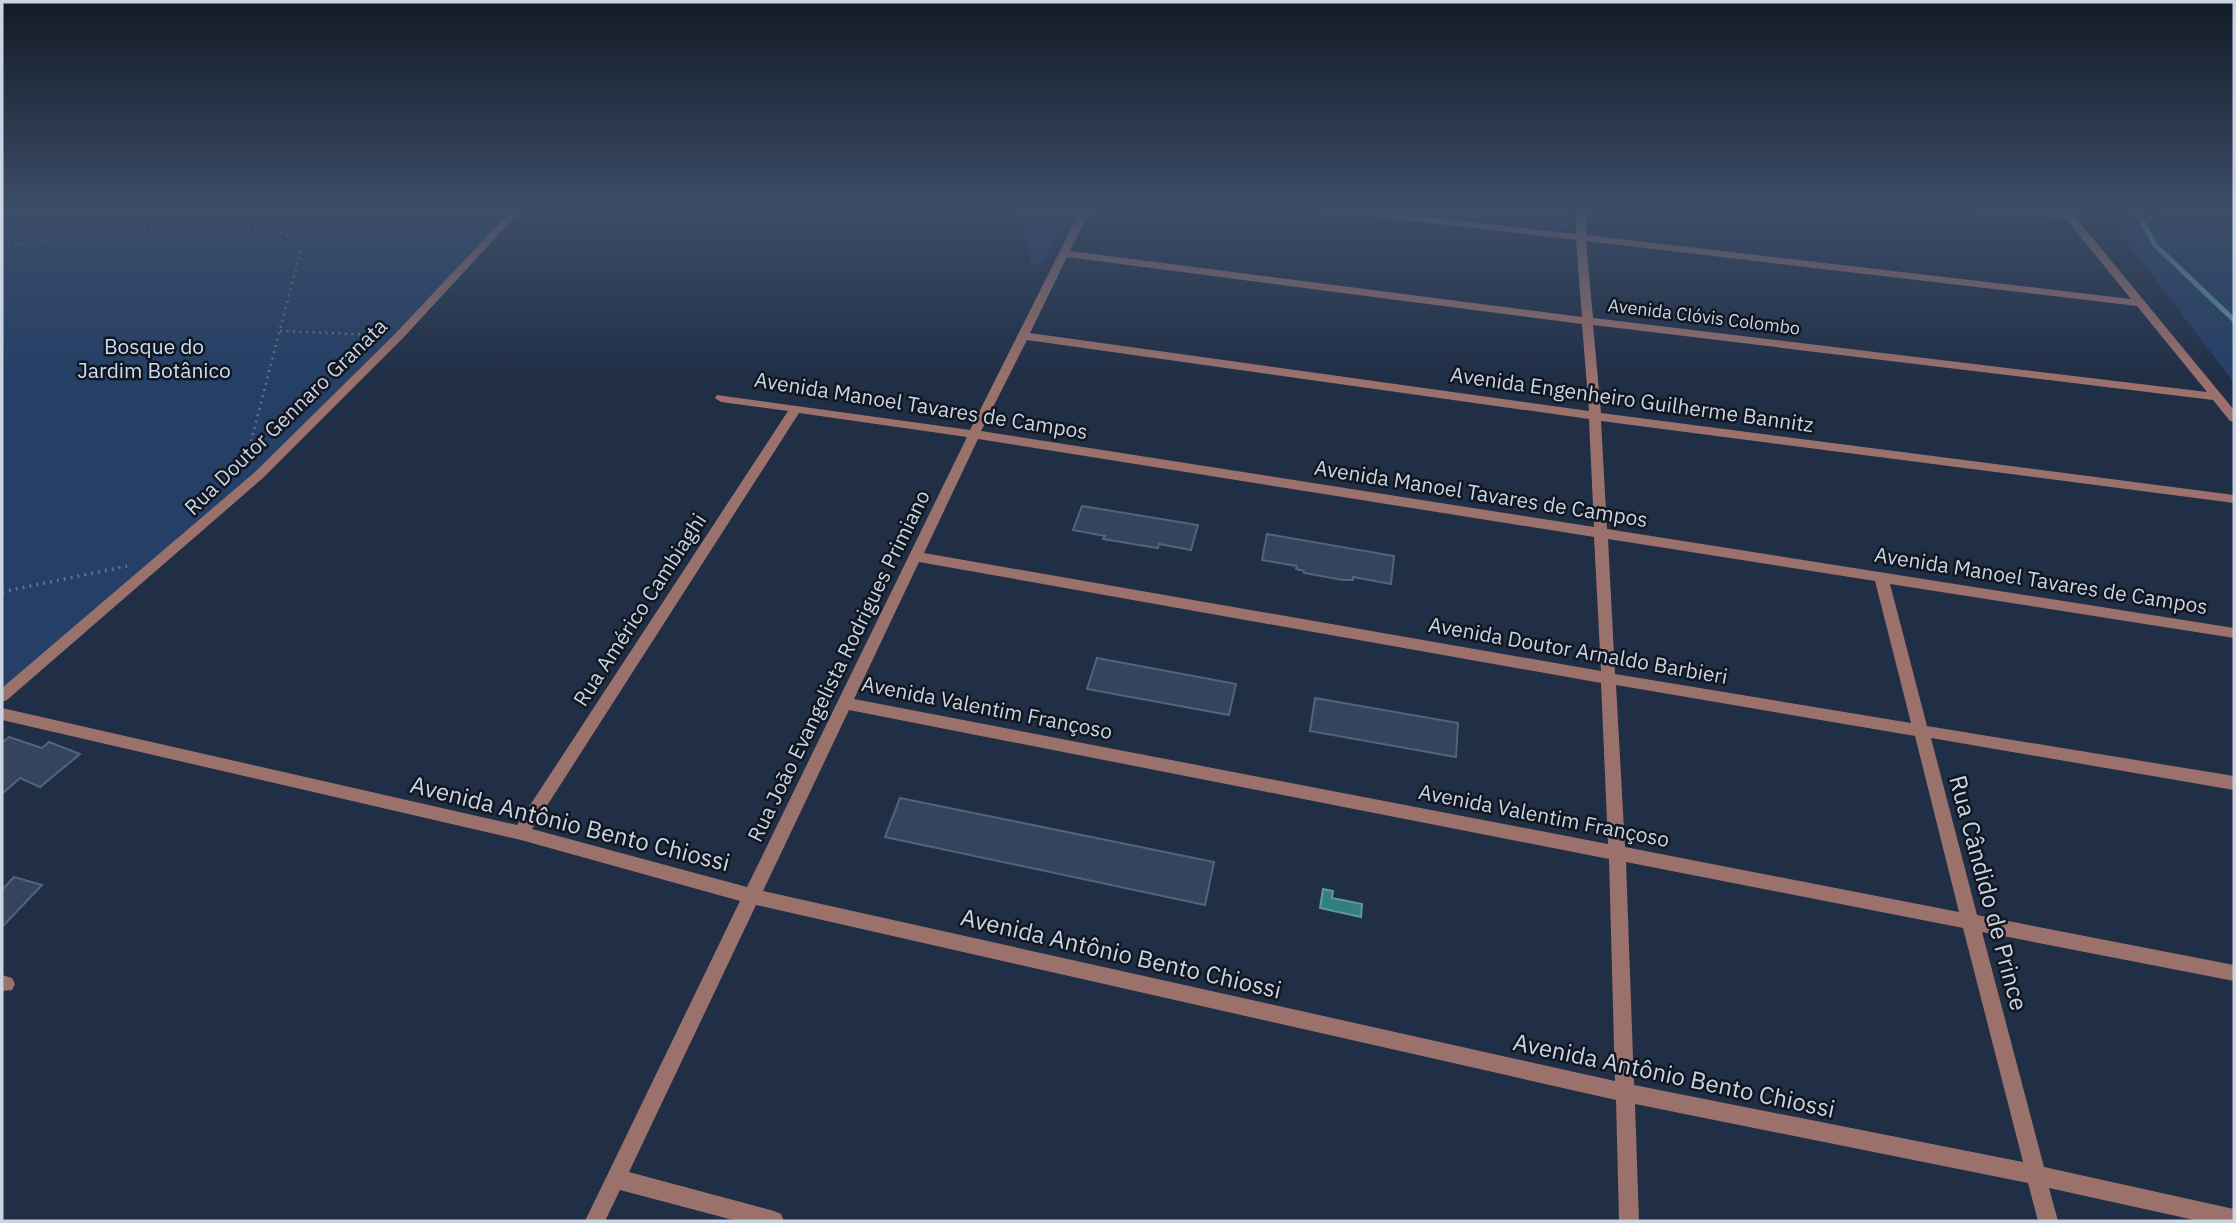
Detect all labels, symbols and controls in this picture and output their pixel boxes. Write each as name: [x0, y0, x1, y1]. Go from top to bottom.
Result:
street label: Avenida Clóvis Colombo: [1607, 293, 1802, 340]
street label: Rua Doutor Gennaro Granata: [178, 312, 393, 521]
park label: Bosque do Jardim Botânico: [77, 332, 231, 384]
street label: Avenida Engenheiro Guilherme Bannitz: [1449, 360, 1816, 438]
street label: Avenida Manoel Tavares de Campos: [752, 365, 1090, 445]
street label: Avenida Manoel Tavares de Campos: [1312, 453, 1650, 533]
street label: Rua João Evangelista Rodrigues Primiano: [740, 485, 936, 846]
street label: Rua Américo Cambiaghi: [566, 508, 712, 711]
street label: Avenida Manoel Tavares de Campos: [1872, 540, 2210, 620]
street label: Avenida Doutor Arnaldo Barbieri: [1426, 610, 1730, 690]
street label: Avenida Valentim Françoso: [859, 669, 1115, 745]
street label: Avenida Antônio Bento Chiossi: [407, 768, 733, 878]
street label: Rua Cândido de Prince: [1942, 772, 2036, 1014]
street label: Avenida Valentim Françoso: [1416, 777, 1672, 853]
street label: Avenida Antônio Bento Chiossi: [958, 901, 1285, 1006]
street label: Avenida Antônio Bento Chiossi: [1510, 1025, 1838, 1125]

